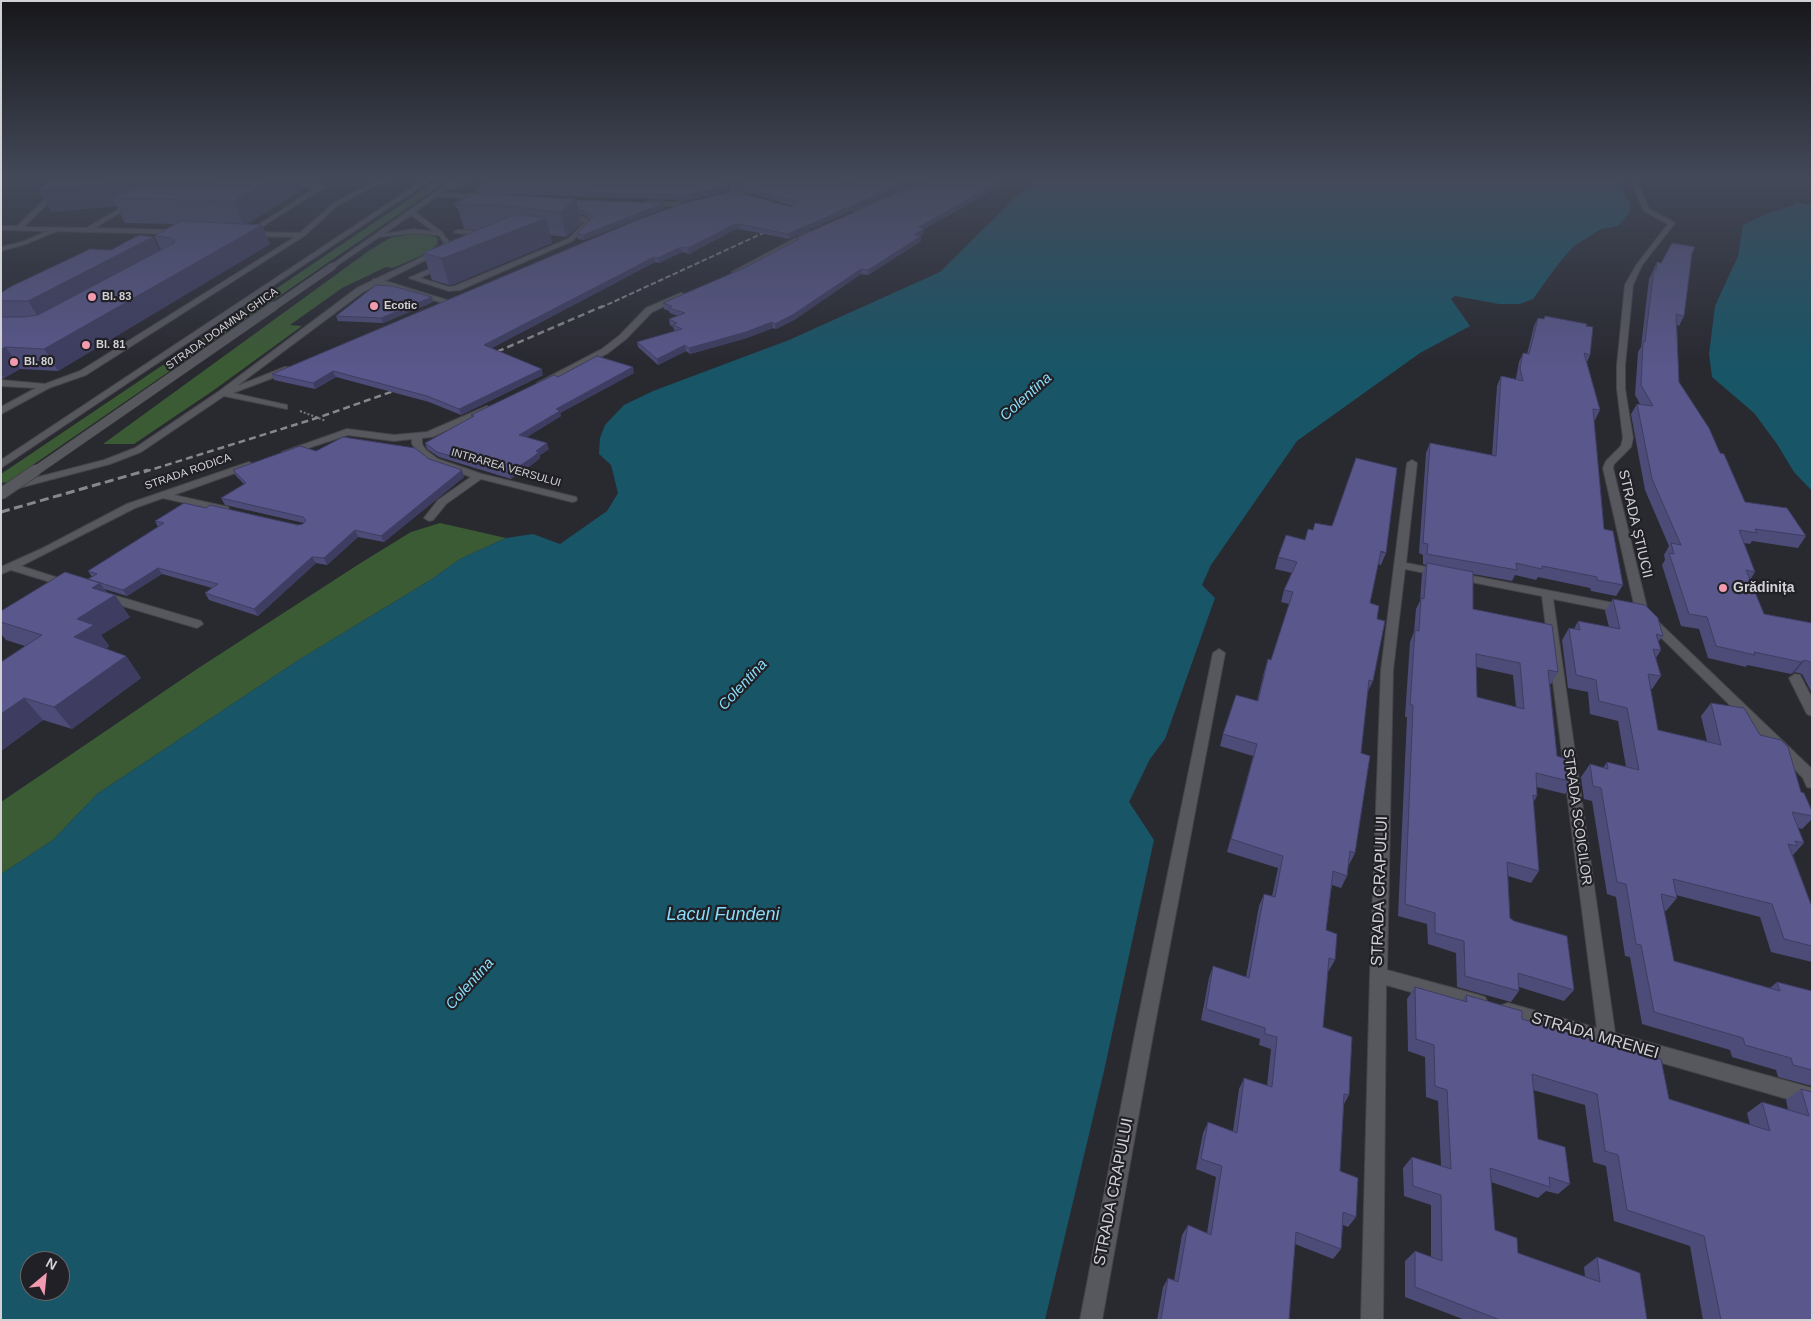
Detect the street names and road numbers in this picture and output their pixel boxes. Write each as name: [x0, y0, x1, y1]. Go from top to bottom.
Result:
street label: STRADA DOAMNA GHICA: [163, 285, 281, 373]
street label: INTRAREA VERSULUI: [450, 446, 562, 490]
street label: STRADA RODICA: [143, 451, 233, 493]
street label: STRADA ȘTIUCII: [1614, 468, 1656, 580]
street label: STRADA SCOICILOR: [1559, 748, 1595, 886]
street label: STRADA CRAPULUI: [1368, 816, 1392, 966]
street label: STRADA MRENEI: [1529, 1009, 1661, 1063]
street label: STRADA CRAPULUI: [1090, 1116, 1138, 1268]

